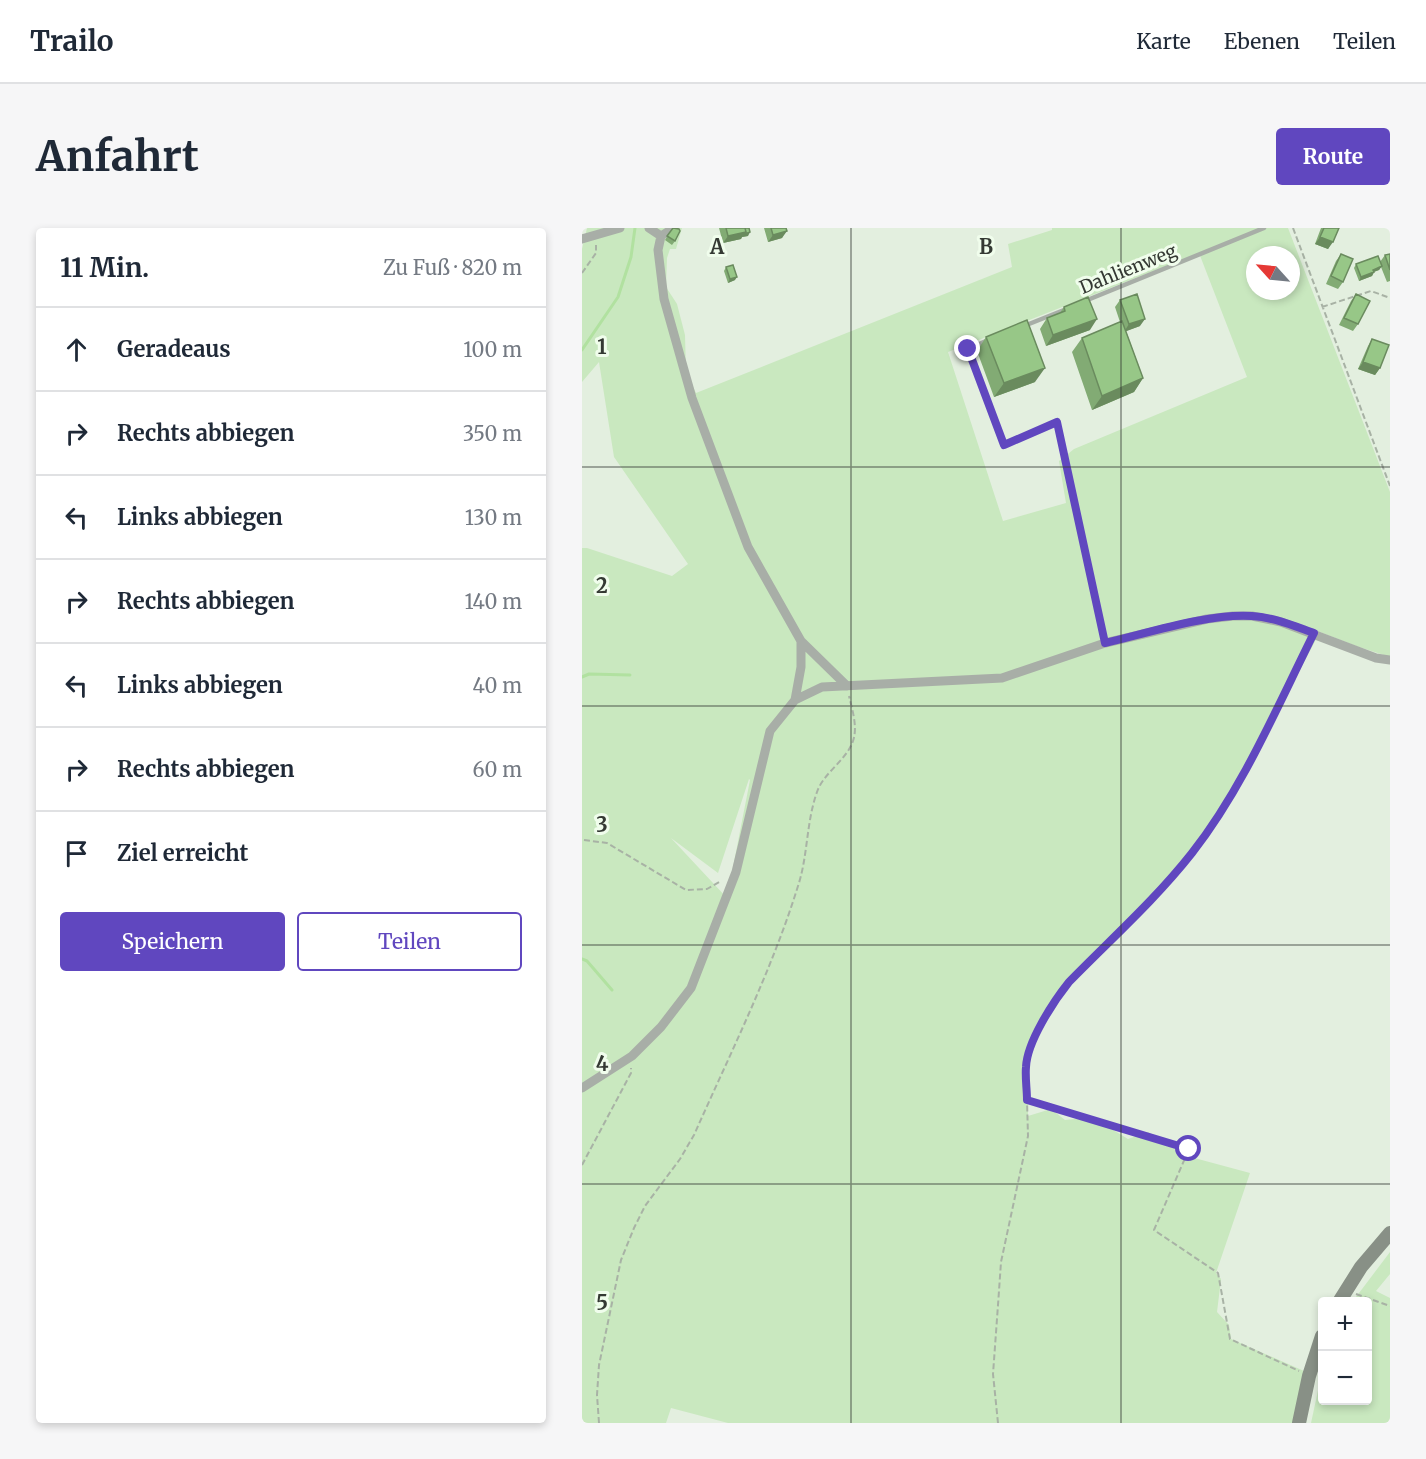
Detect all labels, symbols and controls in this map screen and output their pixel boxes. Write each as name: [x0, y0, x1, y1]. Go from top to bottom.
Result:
text: Trailo: [30, 23, 114, 59]
text: Karte: [1136, 28, 1191, 55]
text: Ebenen: [1224, 28, 1300, 55]
text: Teilen: [1333, 28, 1396, 55]
button: Route: [1276, 128, 1390, 185]
text: Anfahrt: [36, 130, 199, 182]
text: A: [709, 234, 725, 259]
text: B: [979, 234, 993, 259]
street label: Dahlienweg: [1076, 239, 1180, 299]
north arrow: [1246, 246, 1300, 300]
text: 11 Min.: [60, 251, 149, 284]
text: Zu Fuß · 820 m: [383, 255, 522, 280]
icon: ahead: [60, 333, 93, 366]
text: 1: [597, 334, 607, 359]
text: Geradeaus: [117, 335, 231, 363]
route end: [954, 335, 980, 361]
text: 100 m: [463, 337, 522, 362]
icon: right: [60, 417, 93, 450]
text: Rechts abbiegen: [117, 419, 294, 447]
text: 350 m: [463, 421, 522, 446]
icon: left: [60, 501, 93, 534]
text: Links abbiegen: [117, 503, 283, 531]
text: 130 m: [465, 505, 522, 530]
text: 2: [596, 573, 608, 598]
icon: right: [60, 585, 93, 618]
text: Rechts abbiegen: [117, 587, 294, 615]
text: 140 m: [465, 589, 522, 614]
icon: left: [60, 669, 93, 702]
text: Links abbiegen: [117, 671, 283, 699]
text: 40 m: [472, 673, 522, 698]
icon: right: [60, 753, 93, 786]
text: Rechts abbiegen: [117, 755, 294, 783]
text: 60 m: [472, 757, 522, 782]
text: 3: [596, 812, 608, 837]
icon: arrive: [60, 837, 93, 870]
text: Ziel erreicht: [117, 839, 248, 867]
button: Speichern: [60, 912, 285, 971]
button: Teilen: [297, 912, 522, 971]
text: 4: [596, 1051, 609, 1076]
route start: [1175, 1135, 1201, 1161]
text: 5: [596, 1290, 608, 1315]
map controls: [1318, 1297, 1372, 1405]
button: +: [1318, 1297, 1372, 1351]
button: −: [1318, 1351, 1372, 1405]

